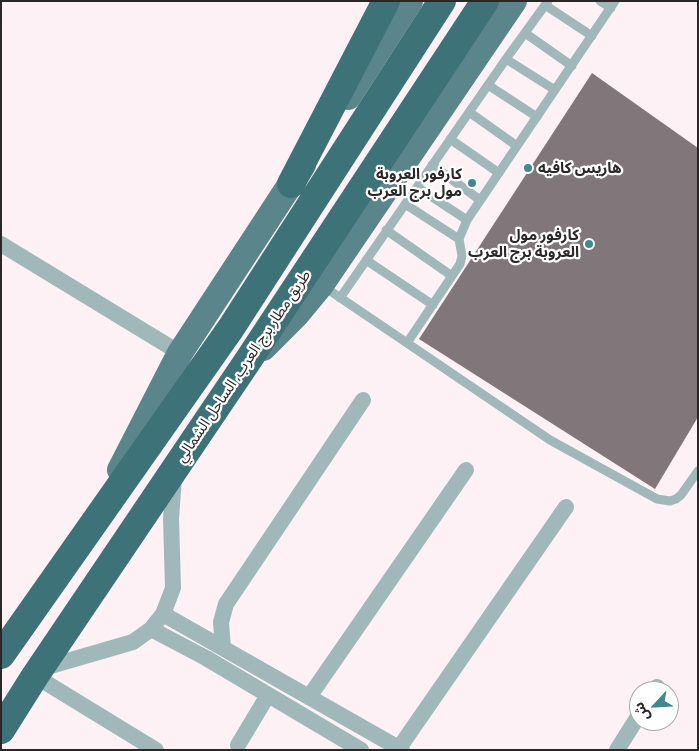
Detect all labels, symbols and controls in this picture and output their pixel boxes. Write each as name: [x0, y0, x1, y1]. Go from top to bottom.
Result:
place label: هاريس كافيه: [538, 159, 622, 177]
marker: هاريس كافيه: [522, 162, 534, 174]
place label: كارفور العروبة مول برج العرب: [368, 165, 462, 200]
marker: كارفور العروبة مول برج العرب: [466, 177, 478, 189]
place label: كارفور مول العروبة برج العرب: [468, 226, 579, 261]
marker: كارفور مول العروبة برج العرب: [583, 238, 595, 250]
street label: طريق مطار برج العرب, الساحل الشمالي: [172, 267, 314, 465]
north arrow: [629, 681, 679, 731]
text: ش: [629, 700, 653, 724]

